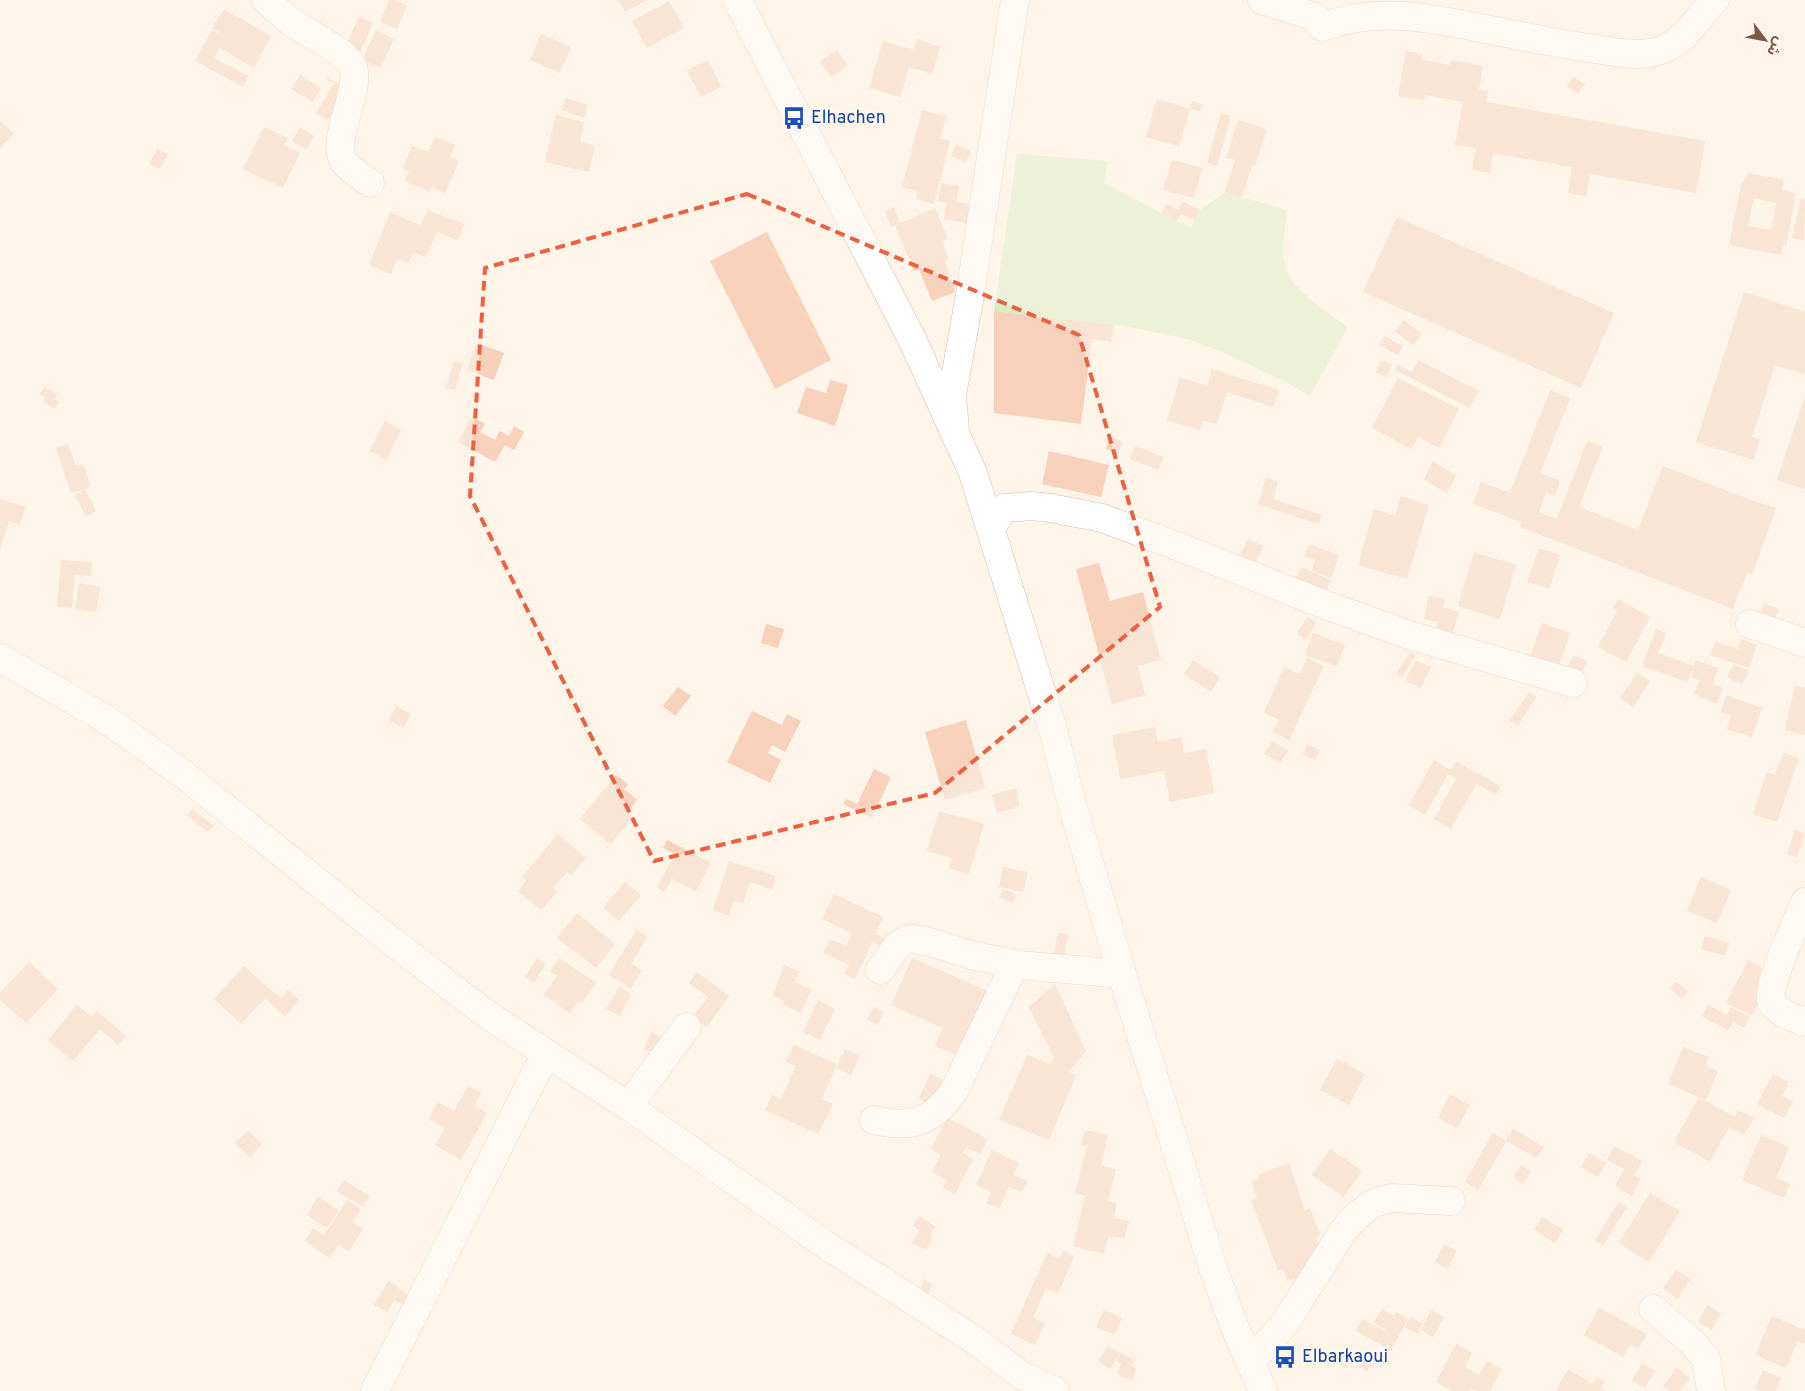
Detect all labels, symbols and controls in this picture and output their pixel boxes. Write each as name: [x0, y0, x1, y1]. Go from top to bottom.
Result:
north arrow: [1740, 15, 1790, 65]
text: ش: [1762, 33, 1787, 59]
bus stop icon: Elhachen: [781, 105, 807, 131]
place label: Elhachen: [811, 107, 886, 130]
bus stop icon: Elbarkaoui: [1272, 1344, 1298, 1370]
place label: Elbarkaoui: [1302, 1346, 1388, 1369]

